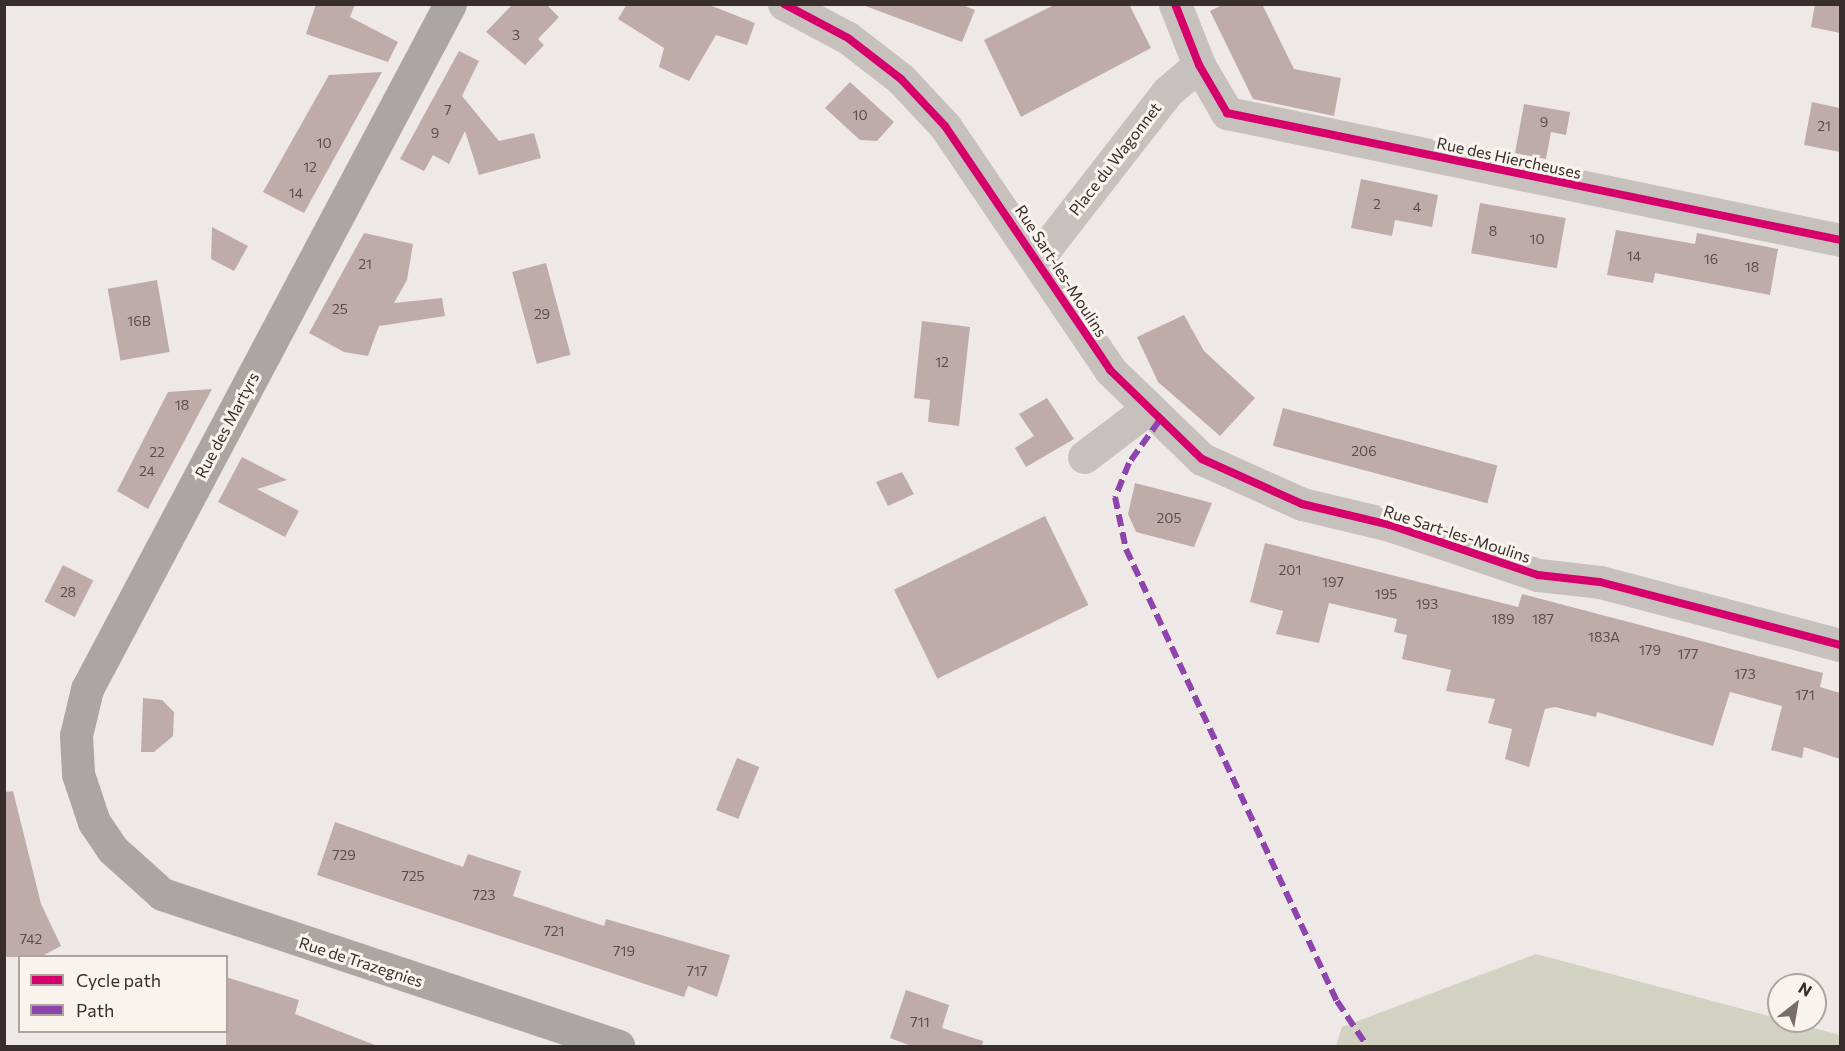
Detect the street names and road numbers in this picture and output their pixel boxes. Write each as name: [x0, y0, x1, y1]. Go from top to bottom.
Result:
street label: Place du Wagonnet: [1065, 99, 1165, 219]
street label: Rue des Hiercheuses: [1435, 133, 1583, 183]
street label: Rue Sart-les-Moulins: [1011, 201, 1111, 341]
street label: Rue des Martyrs: [191, 369, 263, 481]
street label: Rue Sart-les-Moulins: [1381, 501, 1533, 567]
street label: Rue de Trazegnies: [297, 933, 425, 991]

